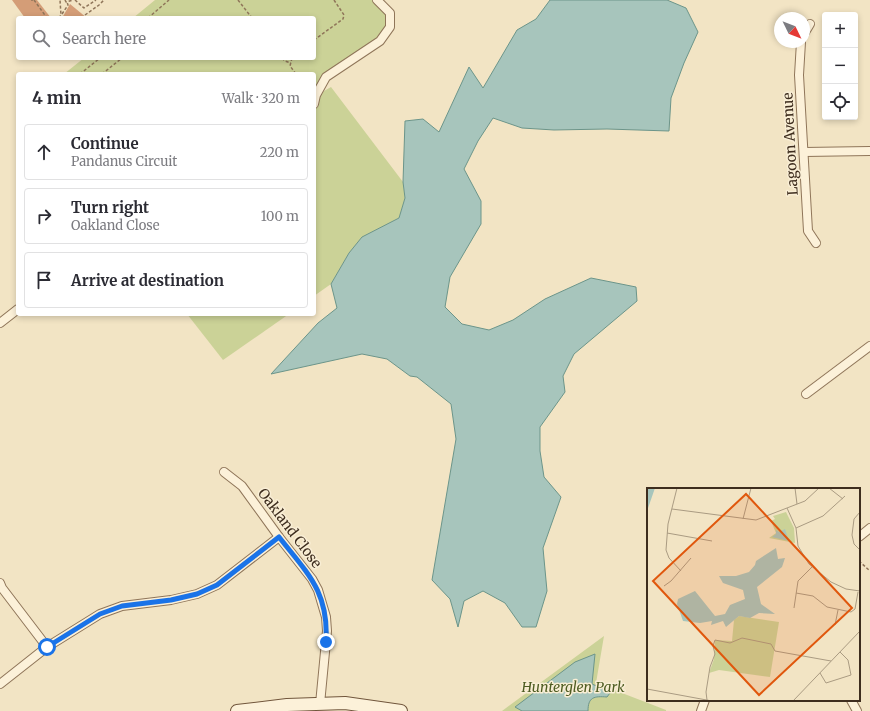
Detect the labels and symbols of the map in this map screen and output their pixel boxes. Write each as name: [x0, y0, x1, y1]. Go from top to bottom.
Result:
north arrow: [774, 12, 810, 48]
street label: Lagoon Avenue: [778, 92, 802, 196]
street label: Oakland Close: [254, 485, 326, 571]
inset map: [647, 488, 860, 701]
route end: [317, 633, 335, 651]
route start: [38, 638, 56, 656]
park label: Hunterglen Park: [520, 678, 625, 696]

